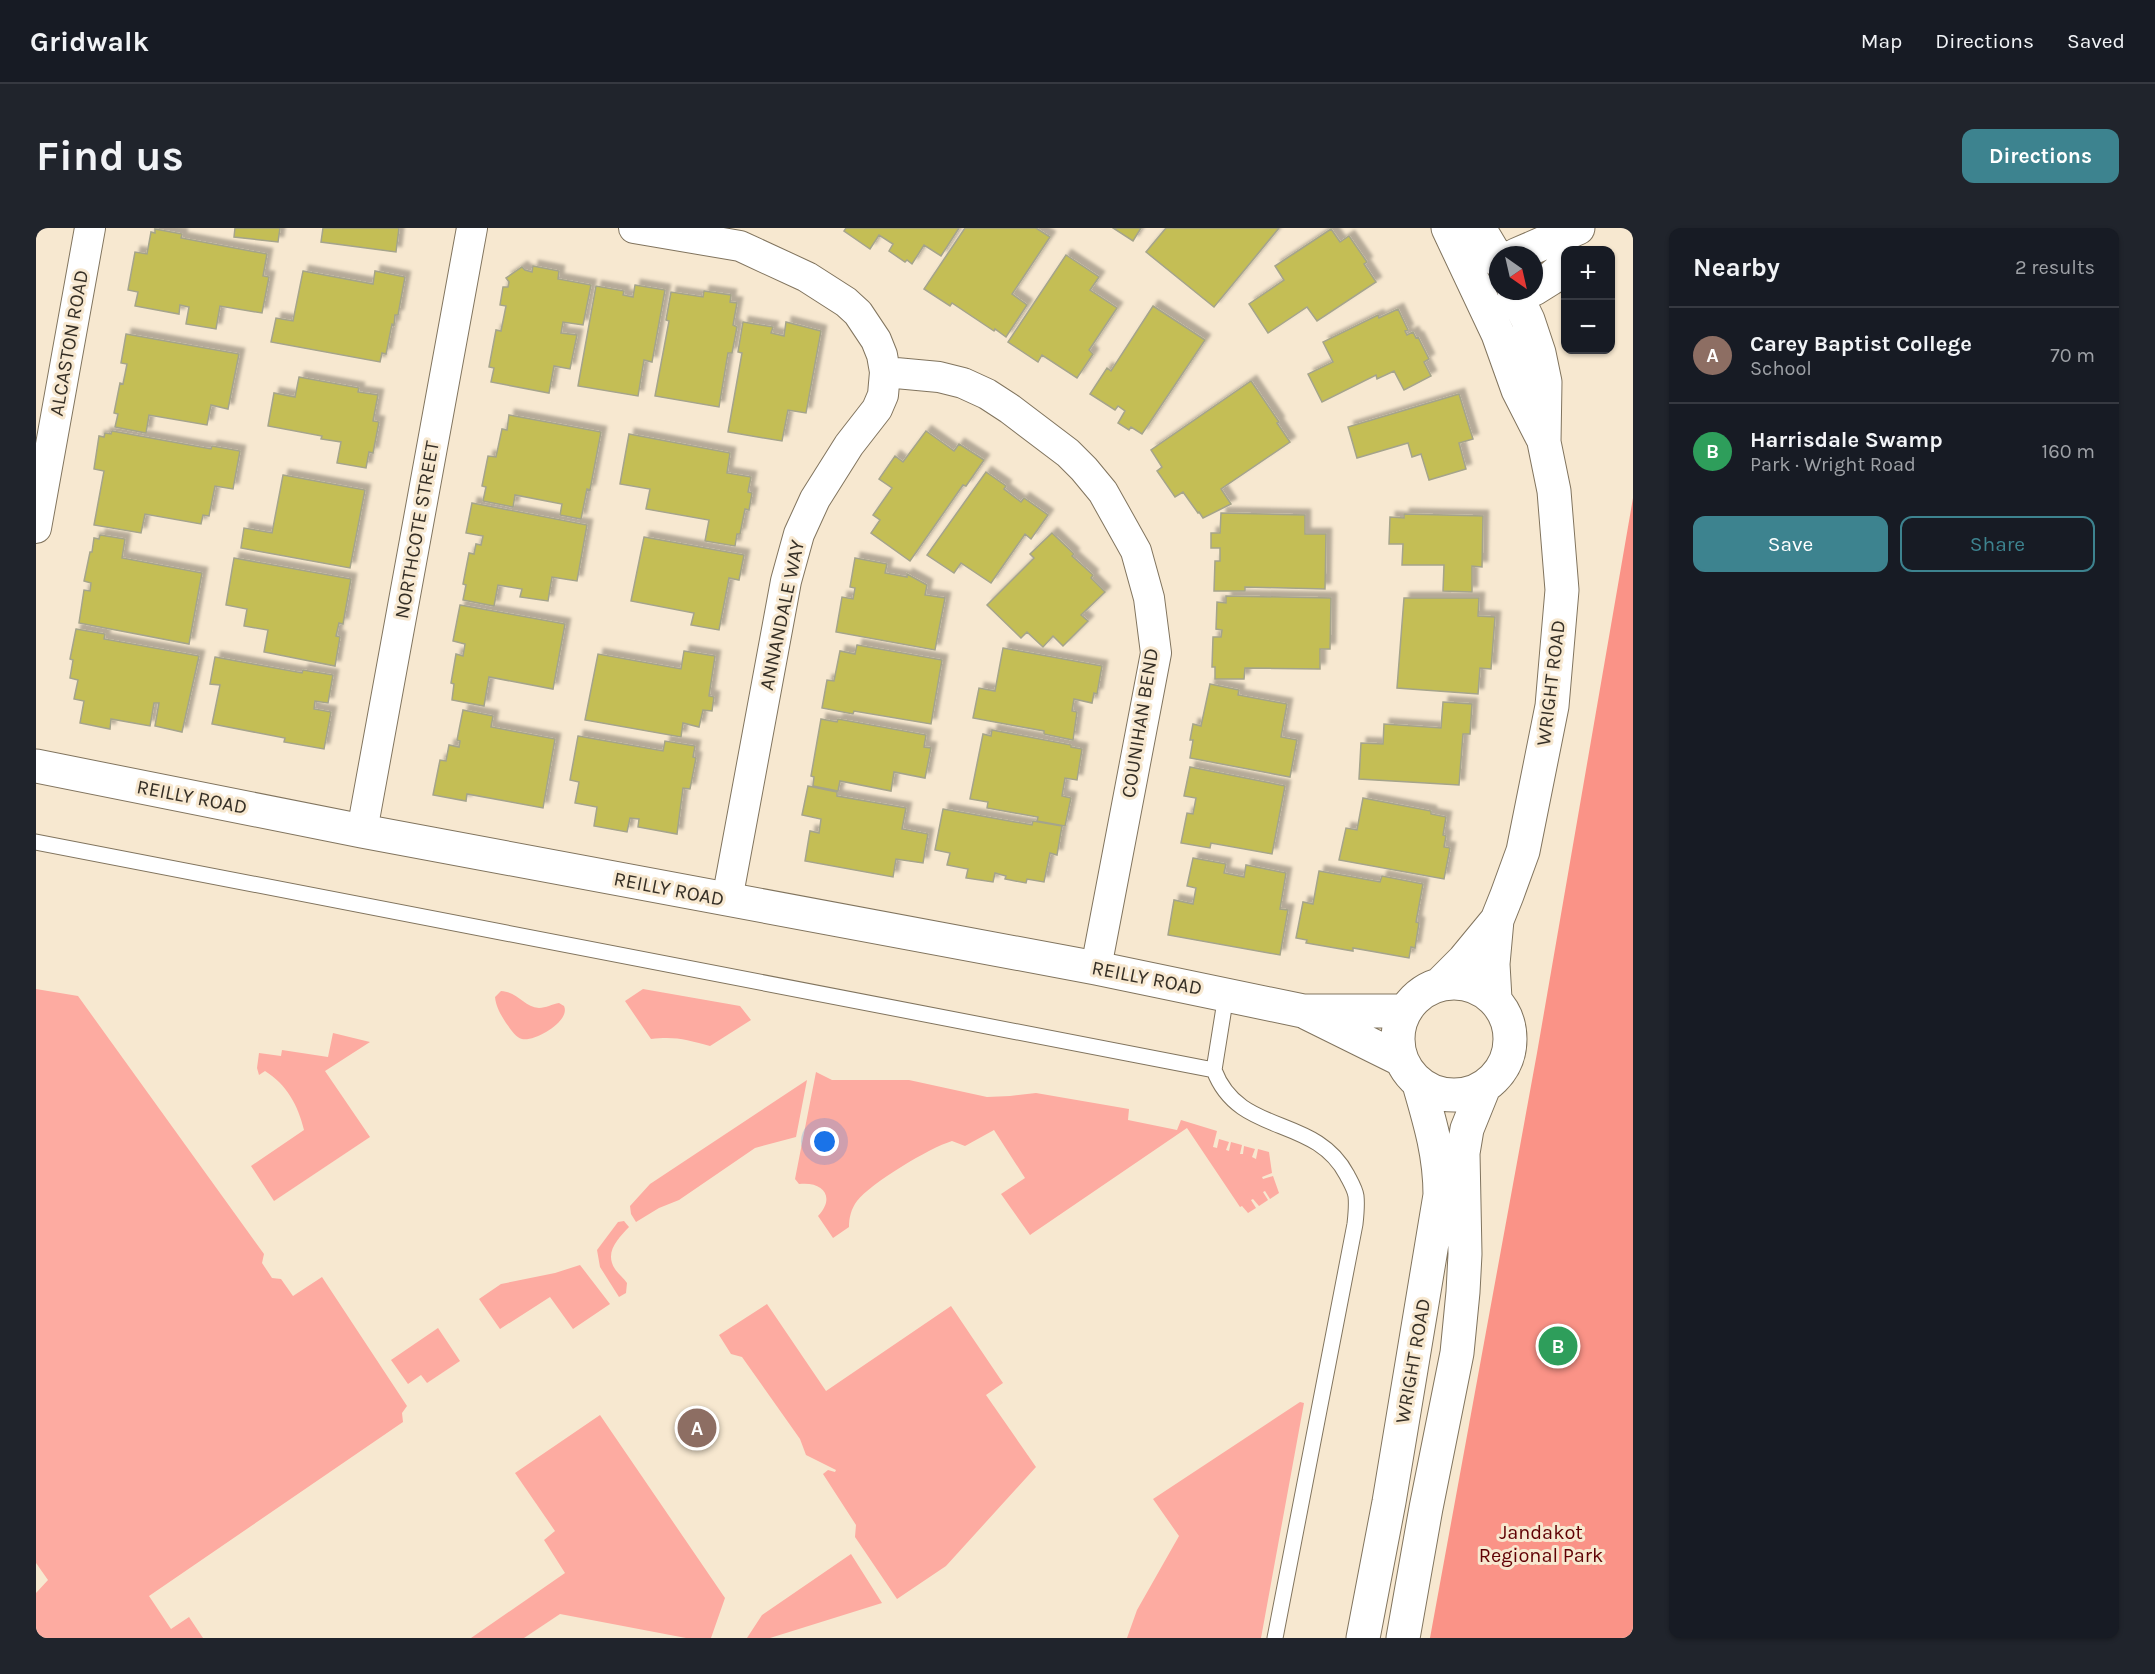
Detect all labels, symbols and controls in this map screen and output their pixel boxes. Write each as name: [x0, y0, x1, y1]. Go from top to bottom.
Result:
text: Gridwalk: [30, 25, 149, 58]
text: Map: [1861, 29, 1902, 53]
text: Directions: [1935, 29, 2034, 53]
text: Saved: [2067, 29, 2125, 53]
button: Directions: [1962, 129, 2119, 183]
text: Find us: [36, 131, 184, 181]
north arrow: [1489, 246, 1543, 300]
map controls: [1561, 246, 1615, 354]
button: +: [1561, 246, 1615, 300]
text: Nearby: [1693, 252, 1780, 283]
text: 2 results: [2015, 256, 2095, 279]
street label: ALCASTON ROAD: [45, 268, 93, 418]
button: −: [1561, 300, 1615, 354]
text: Carey Baptist College: [1750, 331, 1972, 357]
text: A: [1706, 344, 1719, 367]
text: 70 m: [2050, 344, 2095, 367]
text: School: [1750, 357, 1812, 380]
text: Harrisdale Swamp: [1750, 427, 1943, 453]
street label: NORTHCOTE STREET: [390, 439, 444, 621]
text: B: [1706, 440, 1719, 463]
text: 160 m: [2042, 440, 2095, 463]
text: Park · Wright Road: [1750, 453, 1916, 476]
button: Save: [1693, 516, 1888, 572]
button: Share: [1900, 516, 2095, 572]
street label: ANNANDALE WAY: [755, 538, 809, 692]
street label: WRIGHT ROAD: [1532, 619, 1570, 747]
street label: COUNIHAN BEND: [1117, 646, 1163, 800]
street label: REILLY ROAD: [135, 775, 249, 819]
street label: REILLY ROAD: [612, 867, 726, 911]
street label: REILLY ROAD: [1090, 956, 1204, 1000]
your location: [810, 1127, 839, 1156]
street label: WRIGHT ROAD: [1391, 1297, 1435, 1425]
pin: B: [1538, 1324, 1577, 1368]
pin: A: [678, 1406, 716, 1450]
park label: Jandakot Regional Park: [1479, 1521, 1603, 1567]

